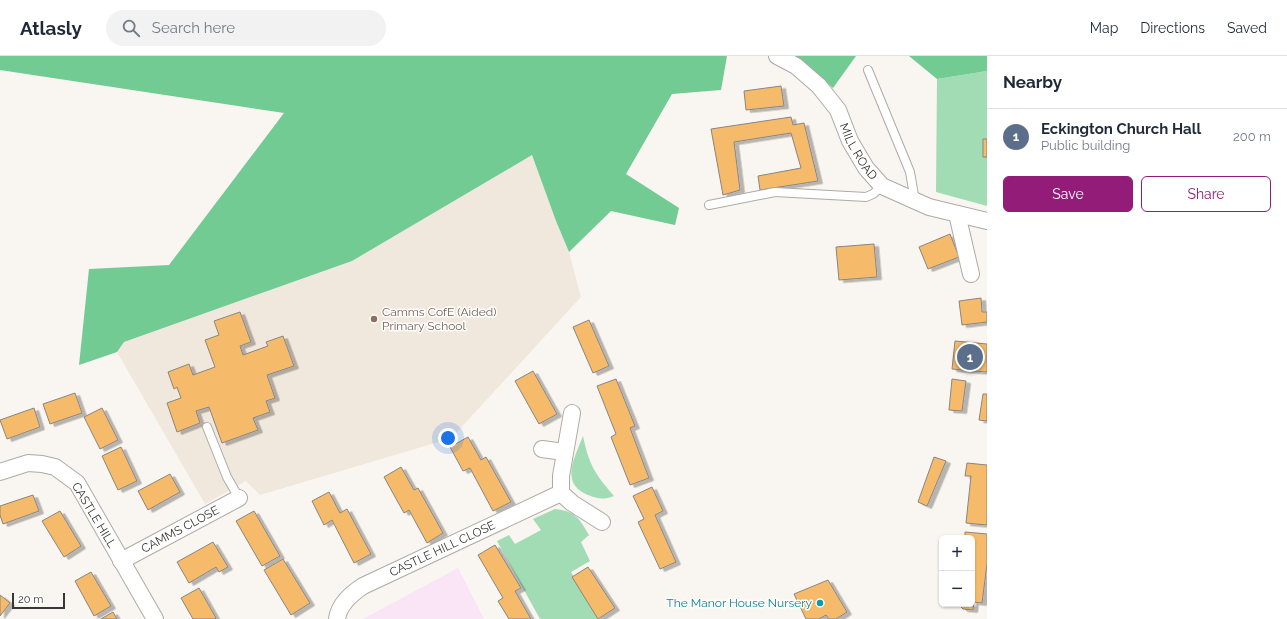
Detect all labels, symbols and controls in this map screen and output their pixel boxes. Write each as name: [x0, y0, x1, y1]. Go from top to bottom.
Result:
search box: [106, 10, 386, 46]
text: Atlasly: [20, 17, 82, 39]
icon: search: [120, 17, 142, 39]
text: Search here: [152, 19, 235, 37]
text: Map: [1090, 20, 1118, 36]
text: Directions: [1140, 20, 1205, 36]
text: Saved: [1227, 20, 1267, 36]
text: Nearby: [1003, 72, 1062, 92]
text: Eckington Church Hall: [1041, 120, 1201, 138]
street label: MILL ROAD: [837, 121, 881, 183]
text: 1: [1013, 129, 1019, 144]
text: 200 m: [1233, 129, 1271, 144]
text: Public building: [1041, 138, 1130, 153]
button: Save: [1003, 176, 1133, 212]
button: Share: [1141, 176, 1271, 212]
place label: Camms CofE (Aided) Primary School: [382, 305, 496, 333]
marker: Camms CofE (Aided) Primary School: [369, 314, 379, 324]
pin: 1: [957, 342, 983, 372]
your location: [438, 428, 458, 448]
street label: CASTLE HILL: [69, 480, 119, 550]
street label: CAMMS CLOSE: [139, 503, 221, 556]
street label: CASTLE HILL CLOSE: [387, 518, 497, 580]
map controls: [939, 535, 975, 607]
button: +: [939, 535, 975, 571]
button: −: [939, 571, 975, 607]
scale bar: [12, 591, 65, 610]
text: 20 m: [18, 593, 43, 606]
place label: The Manor House Nursery: [666, 596, 812, 610]
marker: The Manor House Nursery: [815, 598, 825, 608]

